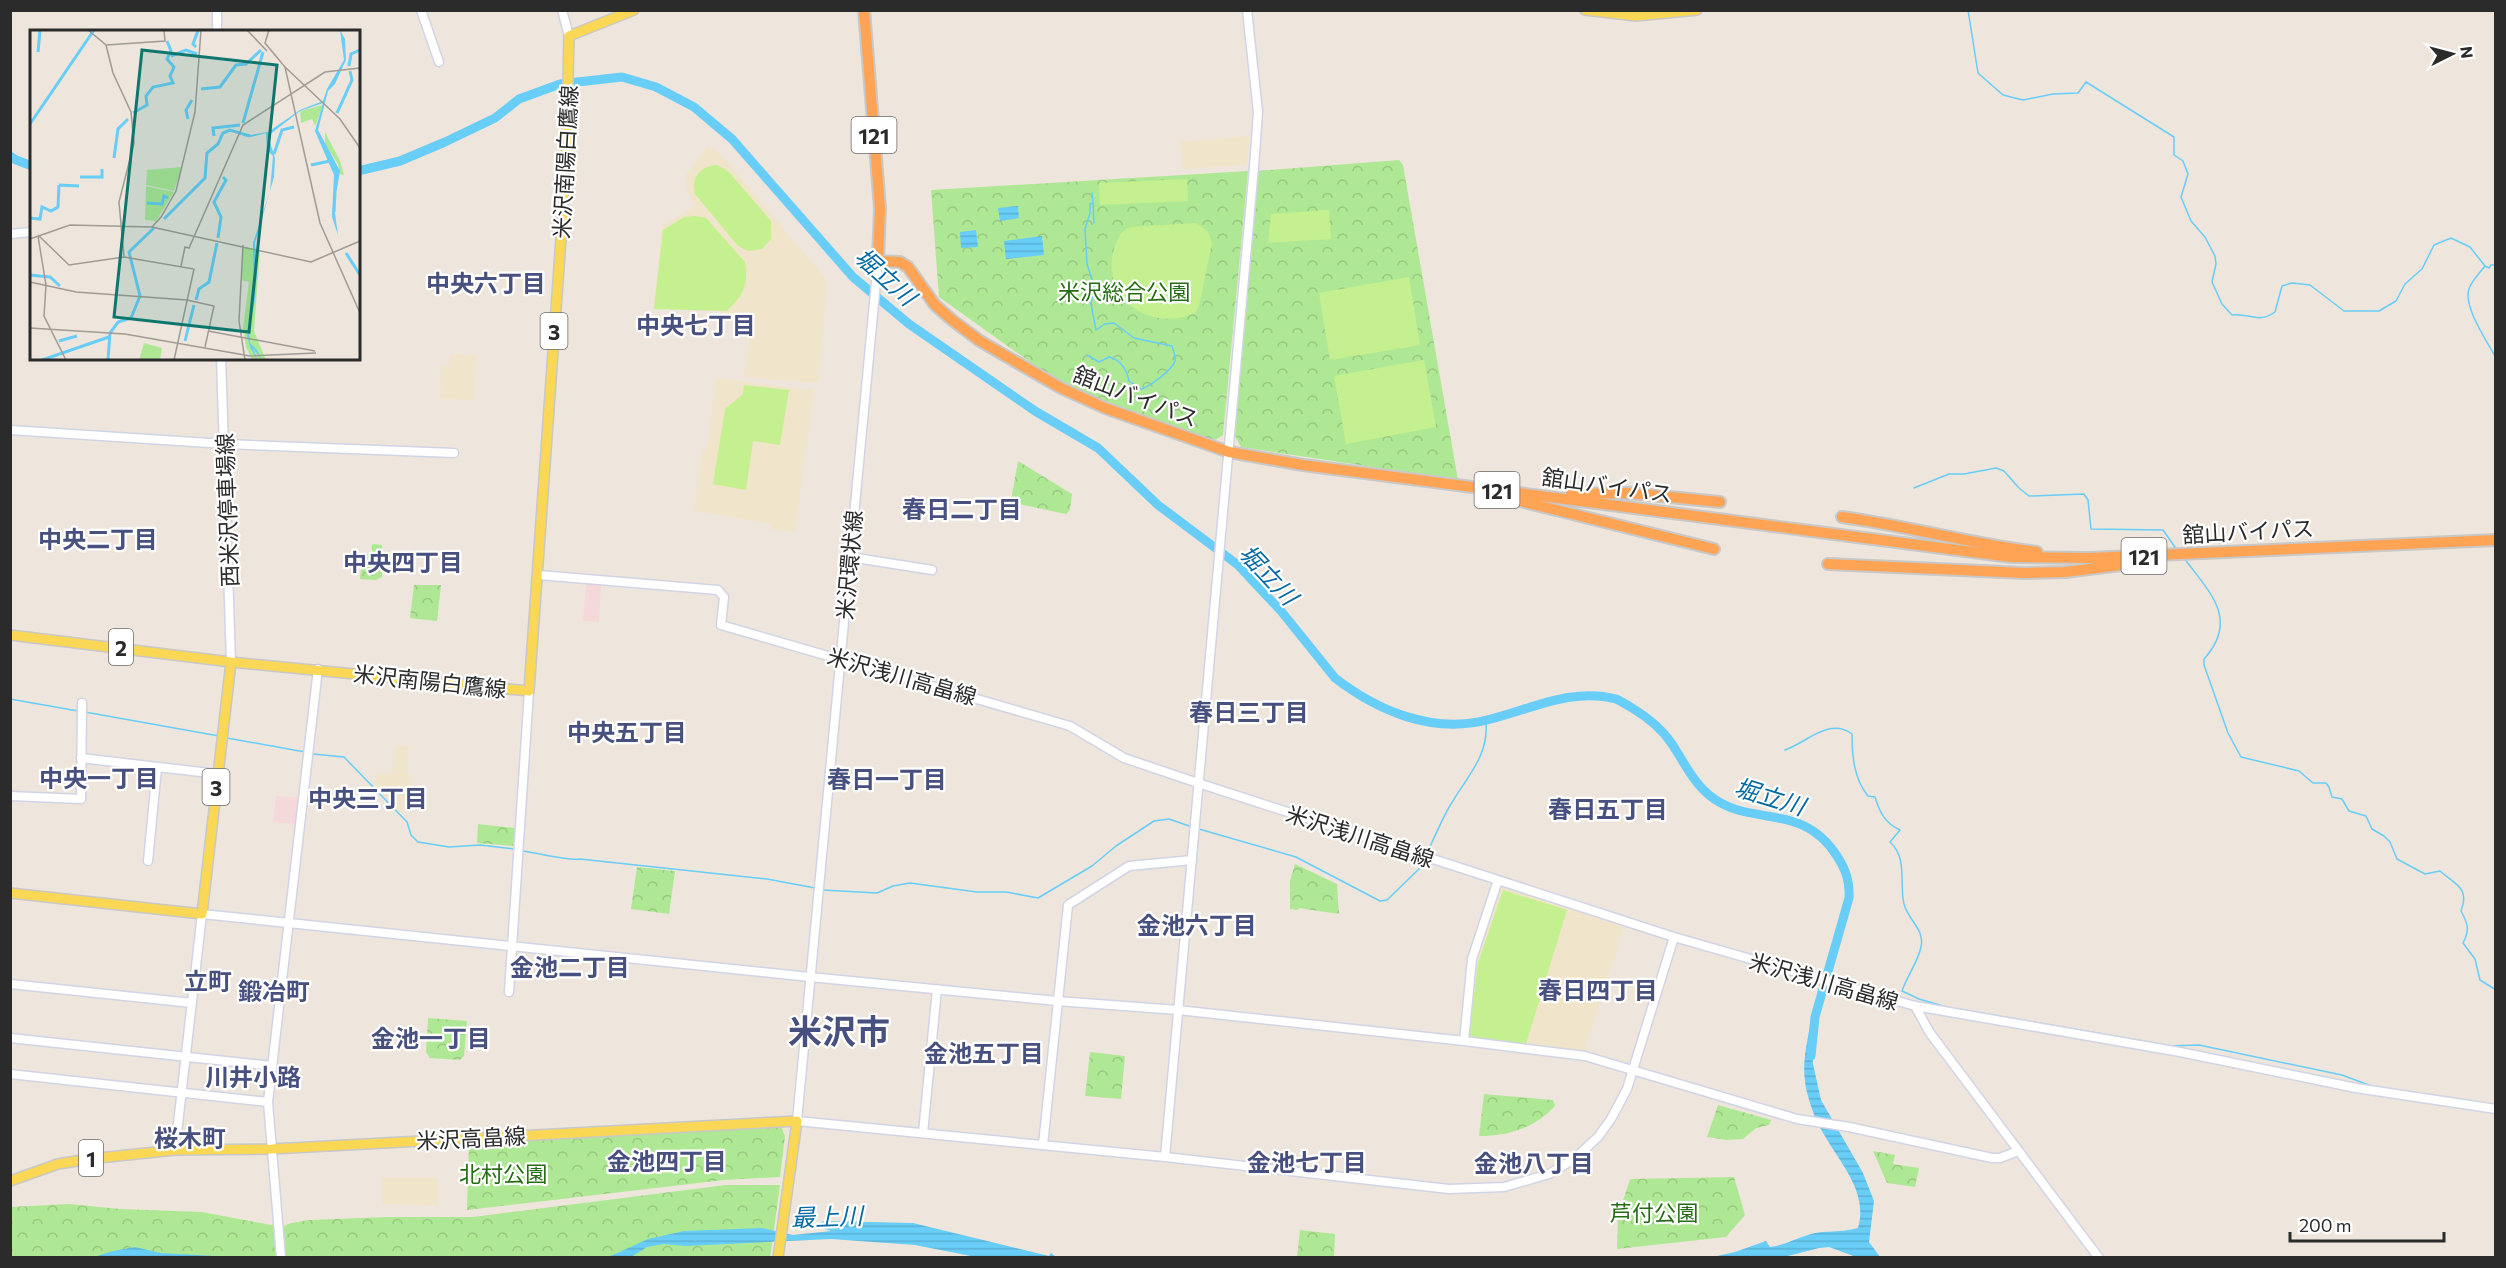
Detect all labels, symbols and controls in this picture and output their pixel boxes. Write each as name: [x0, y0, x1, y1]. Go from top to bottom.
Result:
north arrow: [2422, 24, 2482, 84]
inset map: [30, 30, 360, 360]
text: N: [2457, 45, 2477, 59]
street label: 米沢南陽白鷹線: [547, 84, 583, 240]
road number: 121: [852, 117, 896, 153]
water label: 堀立川: [850, 241, 925, 313]
district label: 中央六丁目: [426, 268, 546, 297]
park label: 米沢総合公園: [1058, 278, 1190, 305]
district label: 中央七丁目: [636, 310, 756, 339]
road number: 3: [540, 313, 568, 349]
street label: 舘山バイパス: [1070, 360, 1202, 432]
street label: 西米沢停車場線: [211, 433, 243, 587]
street label: 舘山バイパス: [1540, 462, 1674, 508]
road number: 121: [1474, 472, 1520, 508]
district label: 春日二丁目: [902, 494, 1022, 523]
street label: 米沢環状線: [831, 509, 867, 621]
street label: 舘山バイパス: [2182, 514, 2314, 548]
district label: 中央二丁目: [38, 524, 158, 553]
water label: 堀立川: [1234, 538, 1306, 612]
road number: 121: [2122, 538, 2166, 574]
district label: 中央四丁目: [343, 547, 463, 576]
road number: 2: [109, 629, 133, 665]
street label: 米沢浅川高畠線: [824, 642, 980, 710]
street label: 米沢南陽白鷹線: [352, 660, 508, 702]
district label: 春日三丁目: [1189, 697, 1309, 726]
district label: 中央五丁目: [567, 717, 687, 746]
district label: 中央一丁目: [39, 763, 159, 792]
district label: 春日一丁目: [827, 764, 947, 793]
road number: 3: [202, 769, 230, 805]
water label: 堀立川: [1731, 772, 1812, 821]
district label: 中央三丁目: [308, 783, 428, 812]
district label: 春日五丁目: [1548, 794, 1668, 823]
street label: 米沢浅川高畠線: [1283, 799, 1437, 873]
district label: 金池六丁目: [1137, 910, 1257, 939]
street label: 米沢浅川高畠線: [1746, 947, 1902, 1015]
district label: 金池二丁目: [510, 952, 630, 981]
district label: 立町: [184, 966, 232, 995]
district label: 春日四丁目: [1538, 975, 1658, 1004]
district label: 鍛冶町: [238, 976, 310, 1005]
district label: 米沢市: [788, 1009, 890, 1051]
district label: 金池一丁目: [371, 1023, 491, 1052]
district label: 金池五丁目: [924, 1038, 1044, 1067]
district label: 川井小路: [205, 1062, 301, 1091]
street label: 米沢高畠線: [415, 1122, 527, 1154]
district label: 桜木町: [154, 1123, 226, 1152]
road number: 1: [79, 1140, 103, 1176]
district label: 金池四丁目: [607, 1146, 727, 1175]
district label: 金池七丁目: [1247, 1147, 1367, 1176]
district label: 金池八丁目: [1474, 1148, 1594, 1177]
park label: 北村公園: [459, 1160, 547, 1187]
park label: 芦付公園: [1610, 1199, 1698, 1226]
water label: 最上川: [791, 1200, 866, 1232]
scale bar: [2290, 1205, 2444, 1243]
text: 200 m: [2299, 1214, 2352, 1236]

